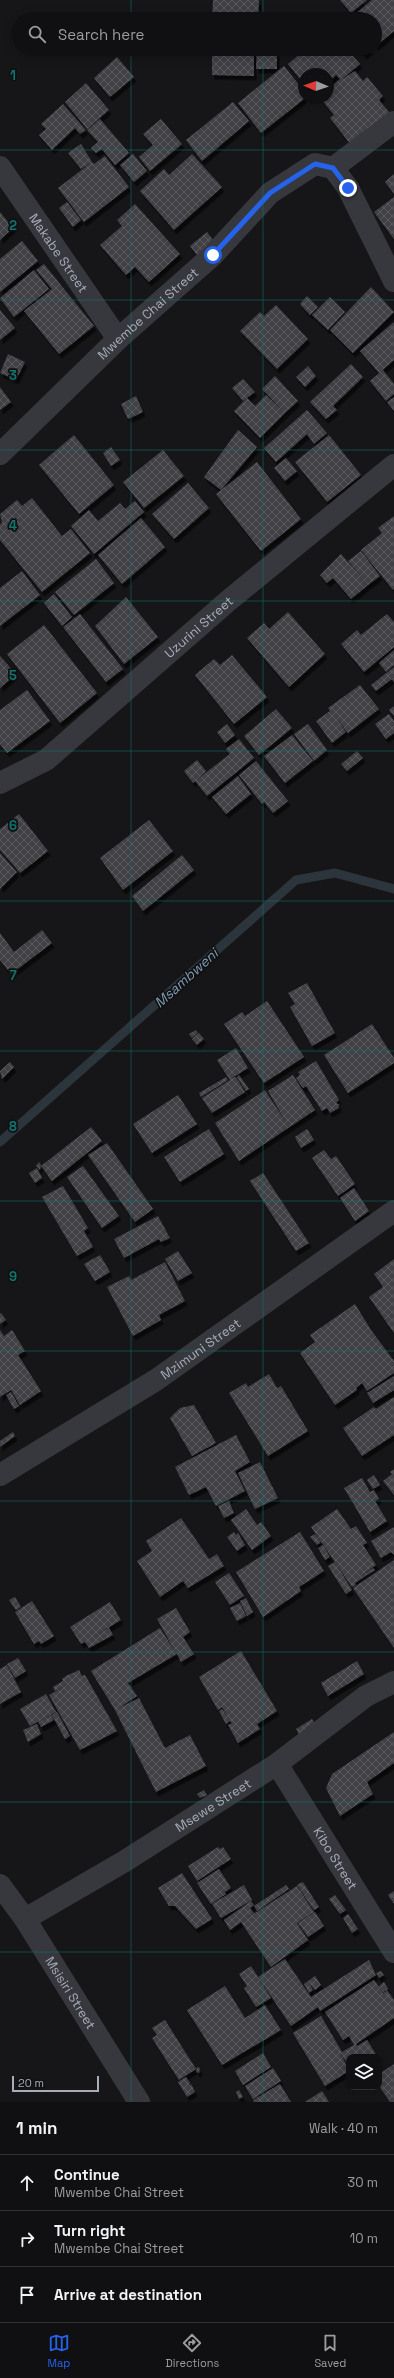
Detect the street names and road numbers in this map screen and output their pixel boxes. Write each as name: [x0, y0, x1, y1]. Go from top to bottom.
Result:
street label: Makabe Street: [26, 210, 92, 296]
street label: Mwembe Chai Street: [94, 264, 202, 363]
street label: Uzurini Street: [161, 592, 236, 661]
street label: Mzimuni Street: [157, 1314, 244, 1383]
street label: Msewe Street: [172, 1774, 254, 1835]
street label: Kibo Street: [310, 1824, 362, 1893]
street label: Msisiri Street: [42, 1953, 100, 2032]

